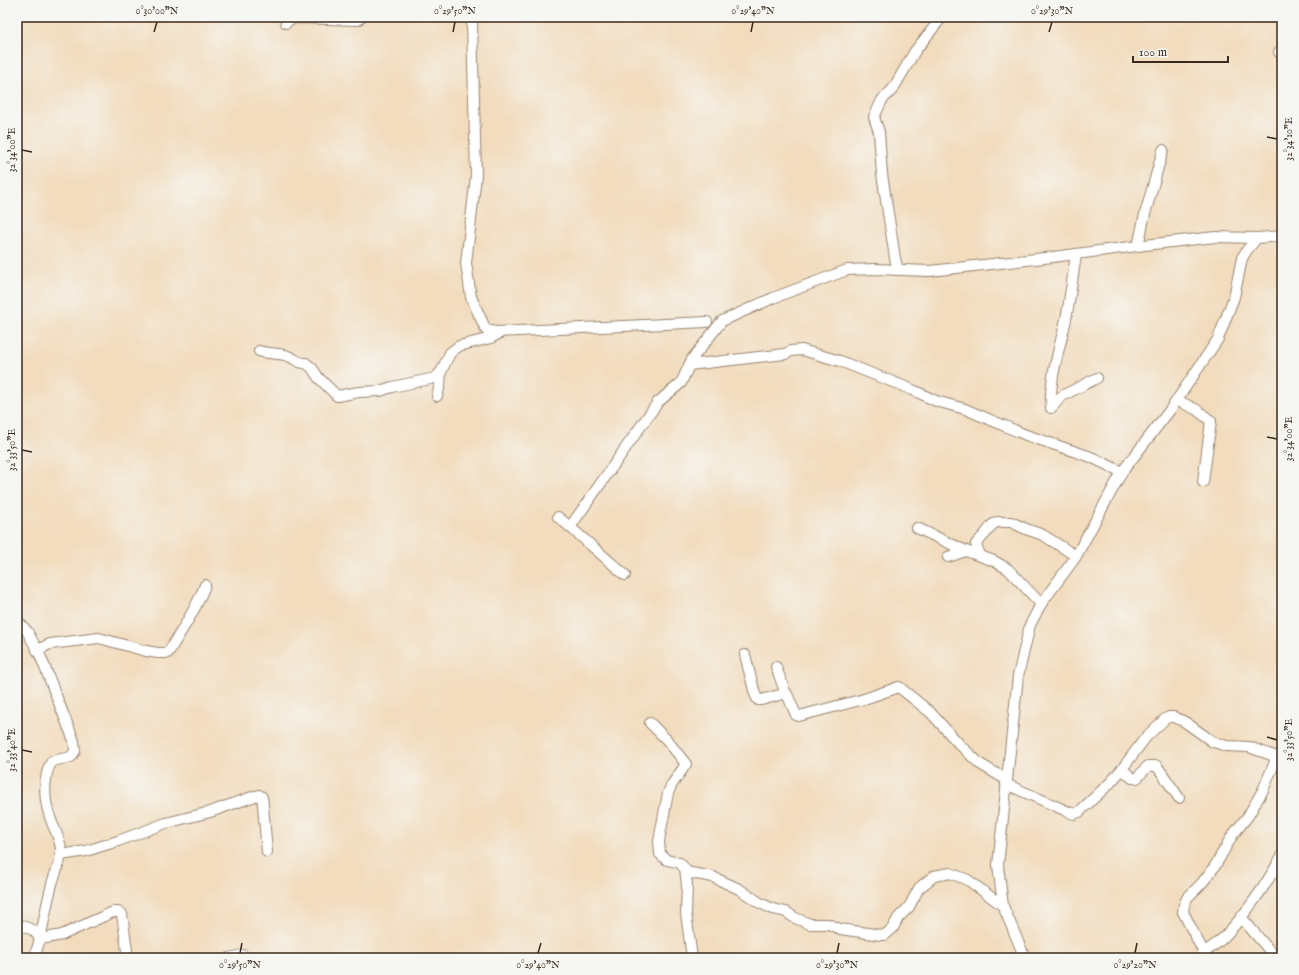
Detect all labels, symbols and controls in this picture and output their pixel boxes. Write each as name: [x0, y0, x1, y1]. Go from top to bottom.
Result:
text: 0°30'00"N: [136, 5, 179, 18]
text: 0°29'50"N: [434, 5, 476, 18]
text: 0°29'40"N: [731, 5, 775, 18]
text: 0°29'30"N: [1031, 5, 1073, 18]
scale bar: [1133, 38, 1228, 64]
text: 100 m: [1139, 45, 1167, 60]
text: 32°34'10"E: [1283, 117, 1296, 161]
text: 32°34'00"E: [6, 128, 19, 172]
text: 32°34'00"E: [1283, 417, 1296, 461]
text: 32°33'50"E: [6, 429, 19, 471]
text: 32°33'50"E: [1283, 719, 1296, 761]
text: 32°33'40"E: [6, 728, 19, 772]
text: 0°29'50"N: [219, 959, 261, 972]
text: 0°29'40"N: [516, 959, 560, 972]
text: 0°29'30"N: [816, 959, 858, 972]
text: 0°29'20"N: [1113, 959, 1157, 972]

